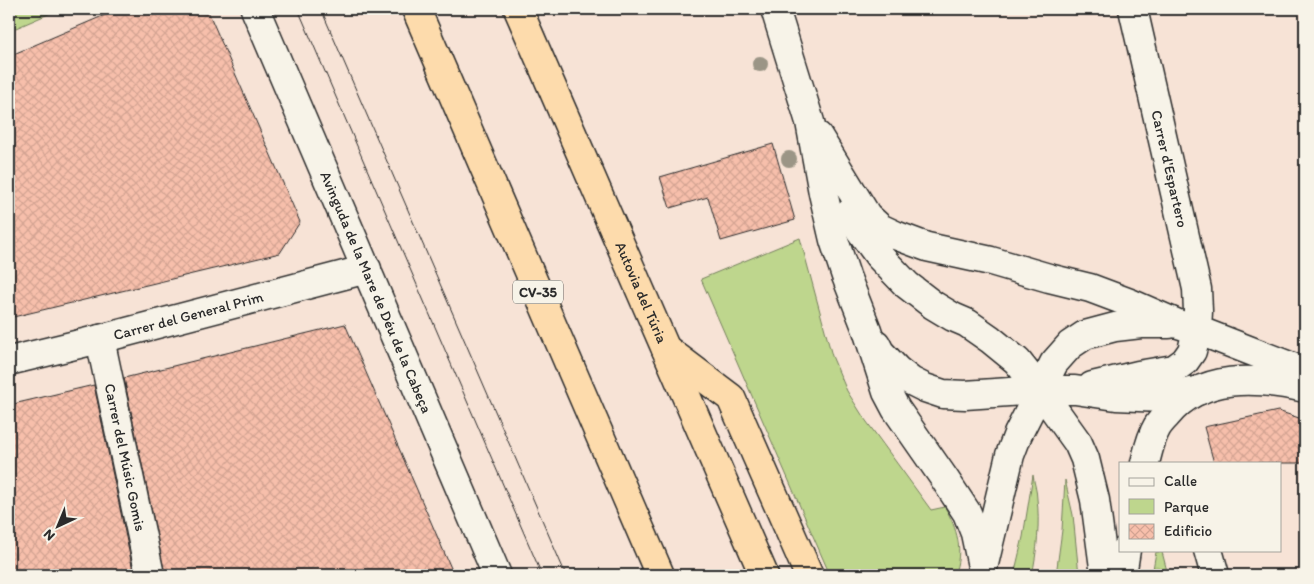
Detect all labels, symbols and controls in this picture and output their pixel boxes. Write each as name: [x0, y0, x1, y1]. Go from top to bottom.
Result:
street label: Carrer d'Espartero: [1147, 108, 1192, 229]
street label: Avinguda de la Mare de Déu de la Cabeça: [316, 168, 436, 416]
street label: Autovia del Túria: [611, 239, 671, 346]
road number: CV-35: [513, 280, 563, 304]
street label: Carrer del General Prim: [111, 287, 266, 344]
street label: Carrer del Músic Gomis: [101, 382, 150, 533]
legend: [1119, 462, 1282, 552]
text: Calle: [1164, 472, 1197, 490]
text: Parque: [1164, 498, 1209, 516]
north arrow: [32, 502, 82, 552]
text: Edificio: [1164, 522, 1212, 540]
text: N: [40, 526, 59, 544]

